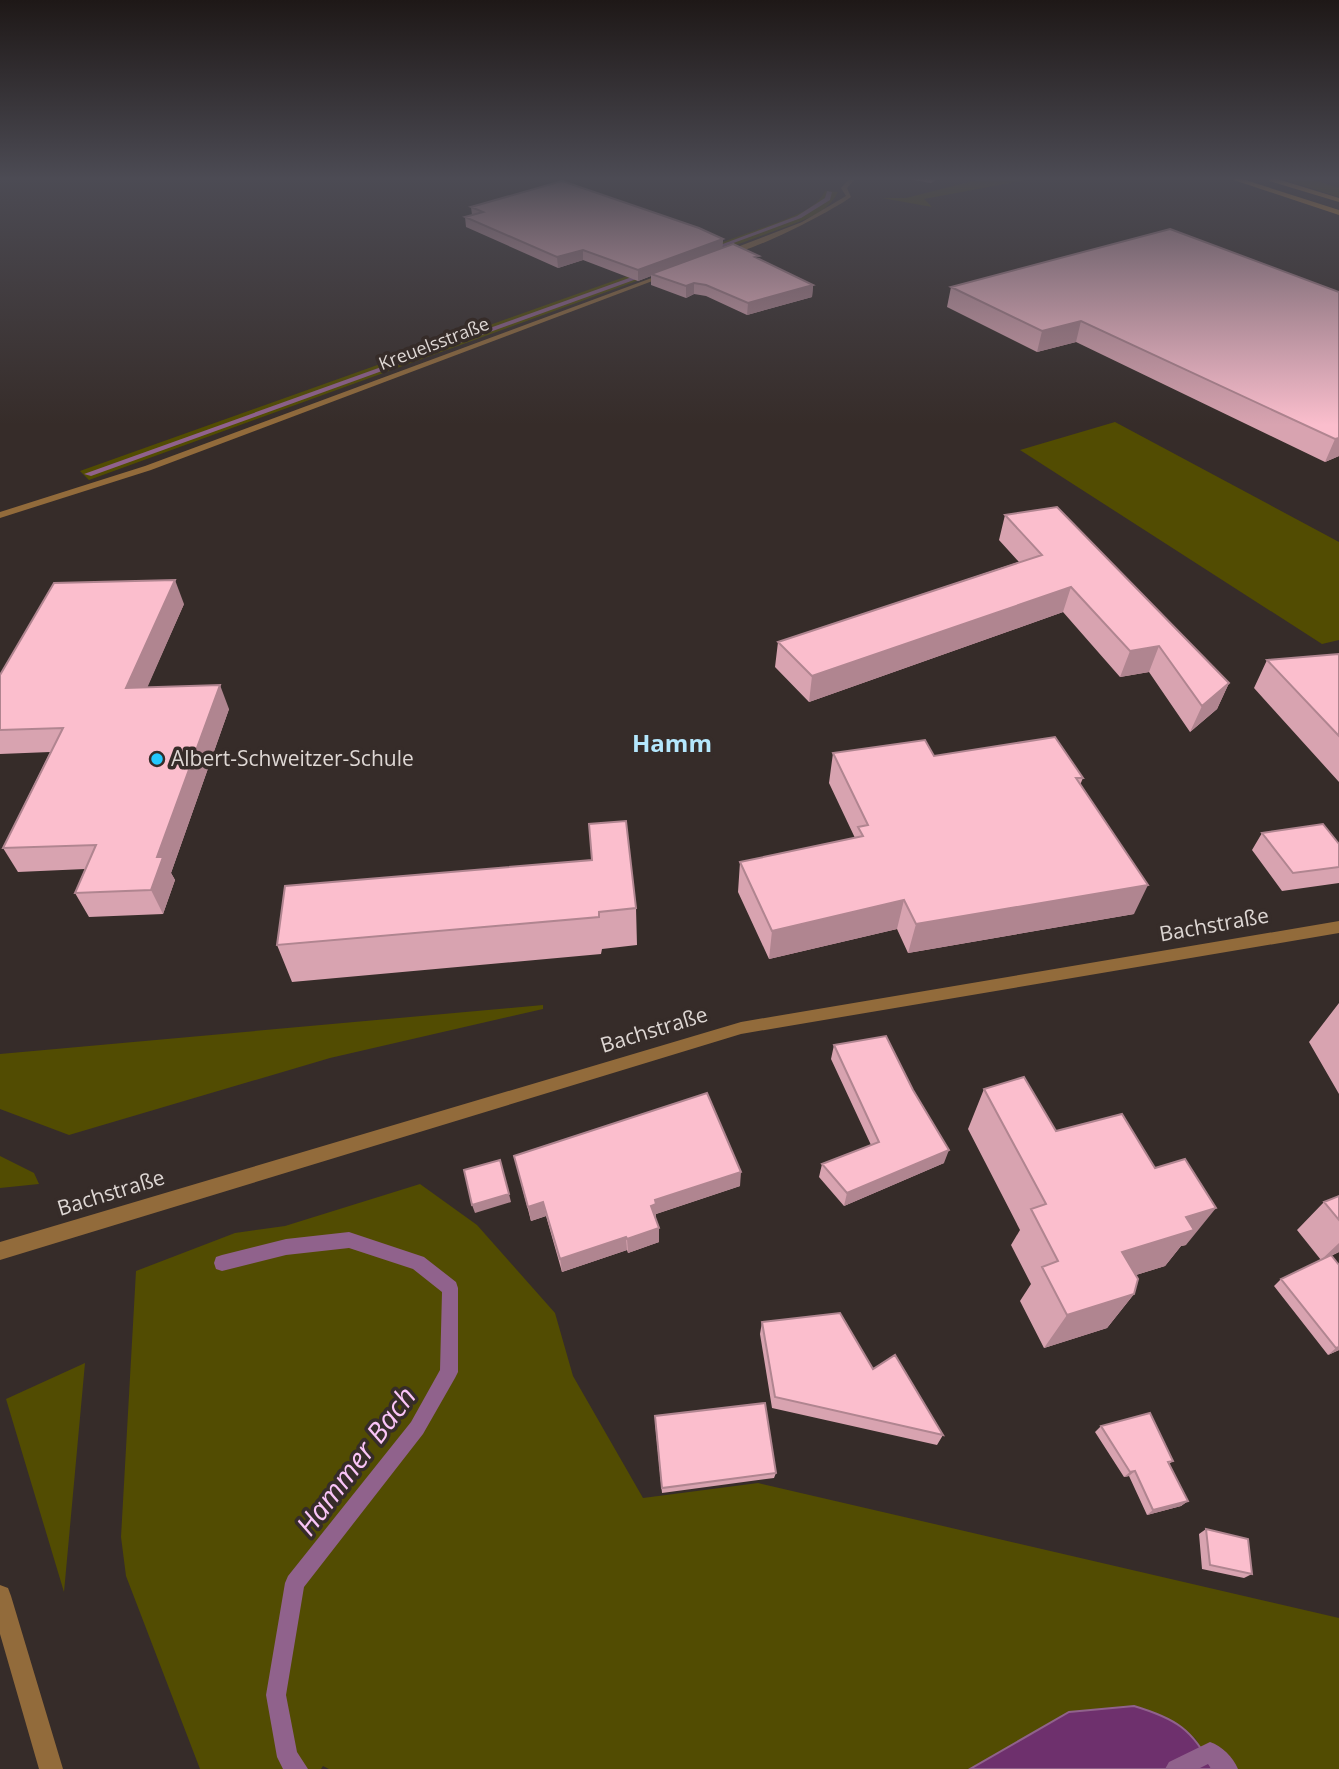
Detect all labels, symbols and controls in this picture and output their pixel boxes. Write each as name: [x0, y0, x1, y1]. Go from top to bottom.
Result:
street label: Kreuelsstraße: [375, 311, 492, 375]
district label: Hamm: [632, 726, 712, 759]
place label: Albert-Schweitzer-Schule: [171, 744, 414, 772]
marker: Albert-Schweitzer-Schule: [149, 751, 165, 767]
street label: Bachstraße: [1157, 901, 1271, 947]
street label: Bachstraße: [597, 999, 711, 1059]
street label: Bachstraße: [54, 1162, 168, 1222]
water label: Hammer Bach: [287, 1378, 424, 1543]

